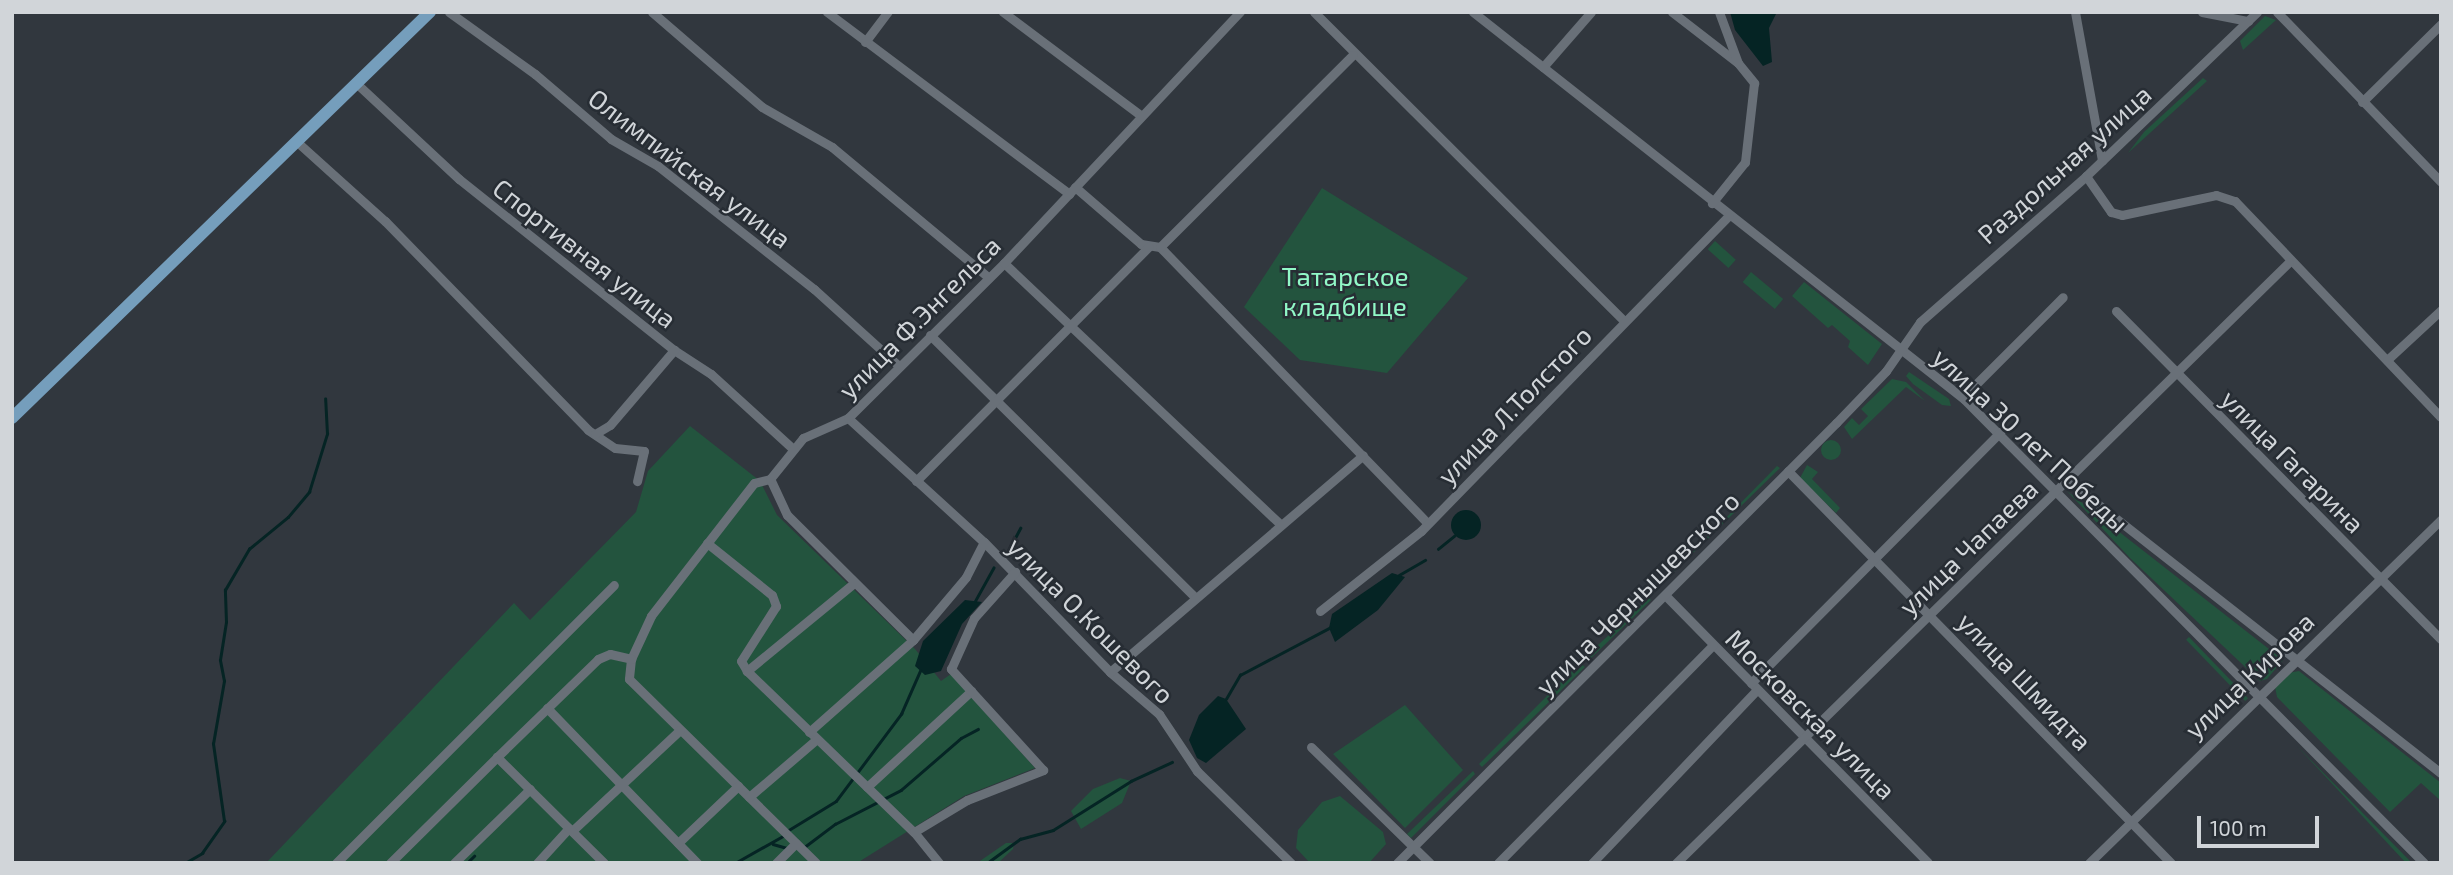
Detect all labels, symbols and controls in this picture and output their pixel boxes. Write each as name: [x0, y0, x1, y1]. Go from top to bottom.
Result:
street label: Раздольная улица: [1971, 78, 2157, 250]
street label: Олимпийская улица: [583, 82, 797, 254]
street label: Спортивная улица: [487, 172, 683, 334]
street label: улица Ф.Энгельса: [831, 229, 1007, 405]
park label: Татарское кладбище: [1281, 260, 1409, 322]
street label: улица Л.Толстого: [1431, 319, 1597, 491]
street label: улица 30 лет Победы: [1927, 341, 2135, 539]
street label: улица Гагарина: [2215, 383, 2371, 539]
street label: улица Чапаева: [1892, 473, 2044, 621]
street label: улица Чернышевского: [1529, 485, 1745, 701]
street label: улица О.Кошевого: [1001, 530, 1181, 710]
street label: улица Кирова: [2178, 605, 2320, 745]
street label: улица Шмидта: [1951, 606, 2099, 756]
street label: Московская улица: [1720, 623, 1902, 805]
scale bar: [2201, 802, 2324, 846]
text: 100 m: [2210, 815, 2267, 840]

